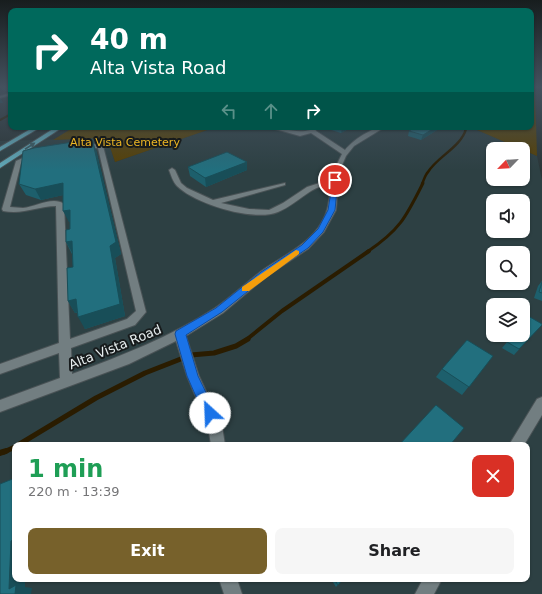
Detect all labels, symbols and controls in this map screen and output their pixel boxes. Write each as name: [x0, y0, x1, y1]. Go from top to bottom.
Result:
text: 40 m: [90, 23, 168, 56]
icon: right: [24, 24, 76, 76]
text: Alta Vista Road: [90, 57, 226, 78]
icon: left: [218, 100, 240, 122]
icon: ahead: [260, 100, 282, 122]
icon: right: [302, 100, 324, 122]
park label: Alta Vista Cemetery: [70, 136, 180, 149]
one-way arrow: [25, 142, 35, 150]
north arrow: [486, 142, 530, 186]
map controls: [486, 142, 530, 342]
pin: [318, 163, 352, 197]
icon: arrive: [324, 169, 346, 191]
button: sound: [486, 194, 530, 238]
button: search: [486, 246, 530, 290]
button: layers: [486, 298, 530, 342]
street label: Alta Vista Road: [67, 322, 163, 372]
position arrow: [189, 392, 231, 434]
text: 1 min: [28, 455, 103, 483]
button: close: [472, 455, 514, 497]
text: 220 m · 13:39: [28, 484, 119, 499]
button: Exit: [28, 528, 267, 574]
button: Share: [275, 528, 514, 574]

